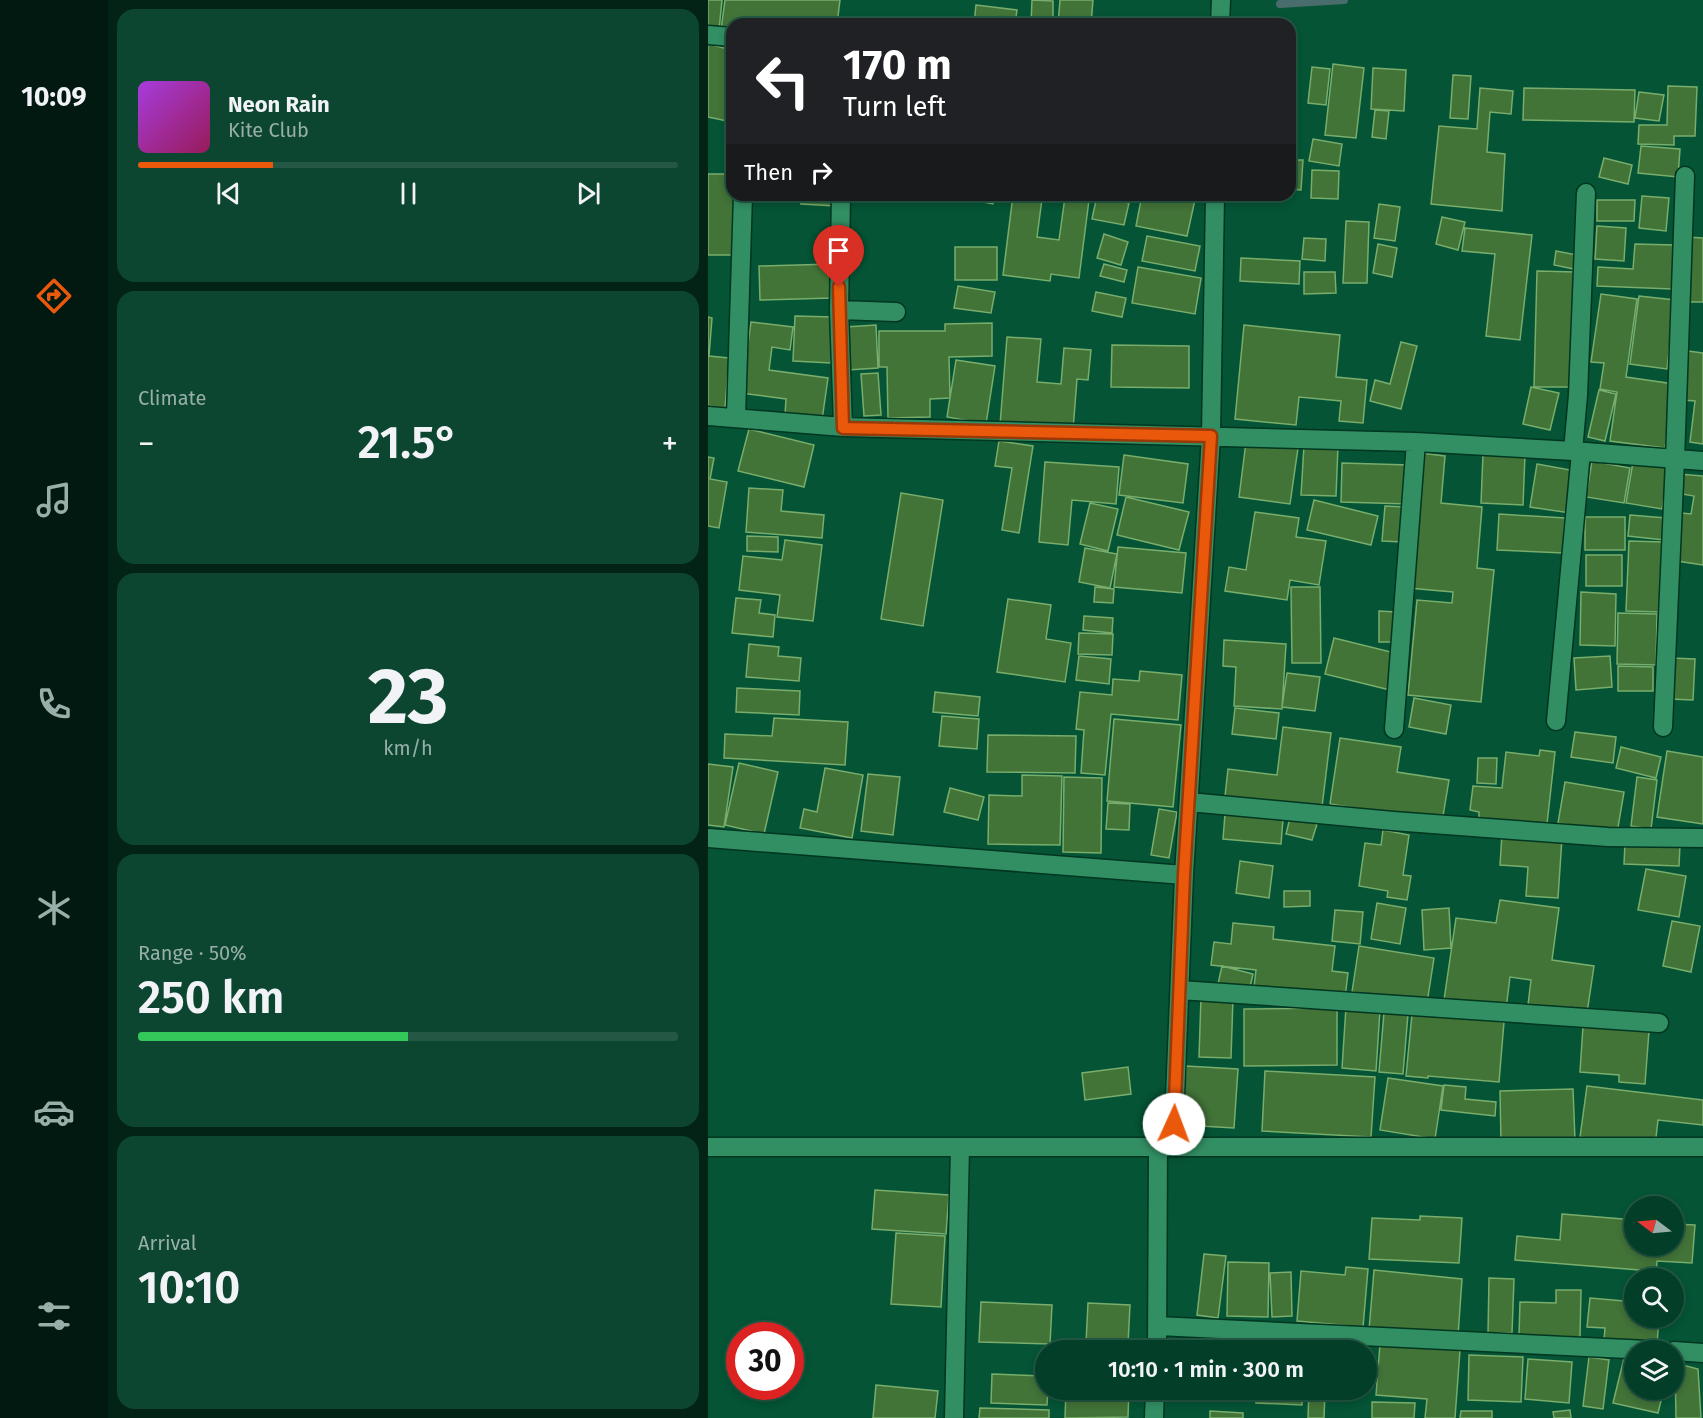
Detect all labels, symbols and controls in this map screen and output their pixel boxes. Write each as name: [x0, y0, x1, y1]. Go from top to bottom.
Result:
text: 170 m: [843, 40, 952, 90]
icon: left: [744, 42, 822, 120]
text: 10:09: [21, 81, 87, 113]
text: Neon Rain: [228, 91, 330, 118]
text: Turn left: [843, 91, 946, 123]
text: Kite Club: [228, 118, 309, 142]
icon: right: [805, 156, 838, 189]
text: Then: [744, 159, 793, 186]
icon: previous: [212, 177, 245, 210]
icon: pause: [392, 177, 425, 210]
icon: next: [572, 177, 605, 210]
pin: [813, 225, 864, 287]
icon: arrive: [822, 234, 855, 267]
icon: directions: [33, 275, 75, 317]
text: Climate: [138, 386, 206, 410]
text: 21.5°: [358, 416, 458, 470]
text: −: [138, 424, 155, 464]
text: +: [662, 424, 678, 464]
icon: music: [33, 479, 75, 521]
text: 23: [368, 650, 448, 744]
icon: phone: [33, 683, 75, 725]
text: km/h: [383, 736, 433, 760]
icon: climate: [33, 887, 75, 929]
text: Range · 50%: [138, 941, 247, 965]
text: 250 km: [138, 971, 284, 1025]
icon: car: [33, 1091, 75, 1133]
position arrow: [1142, 1092, 1206, 1156]
north arrow: [1624, 1196, 1684, 1256]
map controls: [1624, 1196, 1684, 1400]
text: Arrival: [138, 1231, 197, 1255]
text: 10:10: [138, 1261, 240, 1315]
button: search: [1624, 1268, 1684, 1328]
icon: filters: [33, 1295, 75, 1337]
speed limit sign: 30: [726, 1322, 804, 1400]
button: layers: [1624, 1340, 1684, 1400]
text: 10:10 · 1 min · 300 m: [1108, 1356, 1304, 1383]

